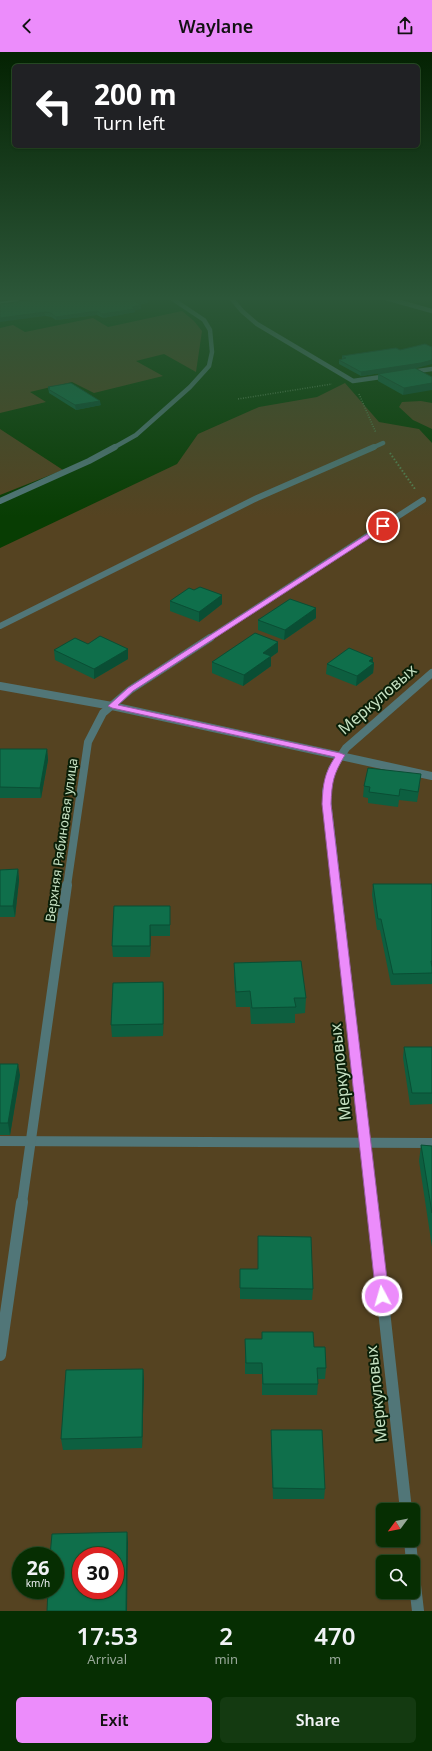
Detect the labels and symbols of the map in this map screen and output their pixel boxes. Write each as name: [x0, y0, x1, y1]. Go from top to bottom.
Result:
pin: [366, 509, 400, 543]
street label: Меркуловых: [333, 658, 421, 739]
street label: Верхняя Рябиновая улица: [41, 757, 81, 923]
street label: Меркуловых: [324, 1022, 356, 1121]
position arrow: [361, 1275, 403, 1317]
street label: Меркуловых: [360, 1344, 392, 1443]
north arrow: [376, 1503, 420, 1547]
speed limit sign: 30: [72, 1547, 124, 1599]

